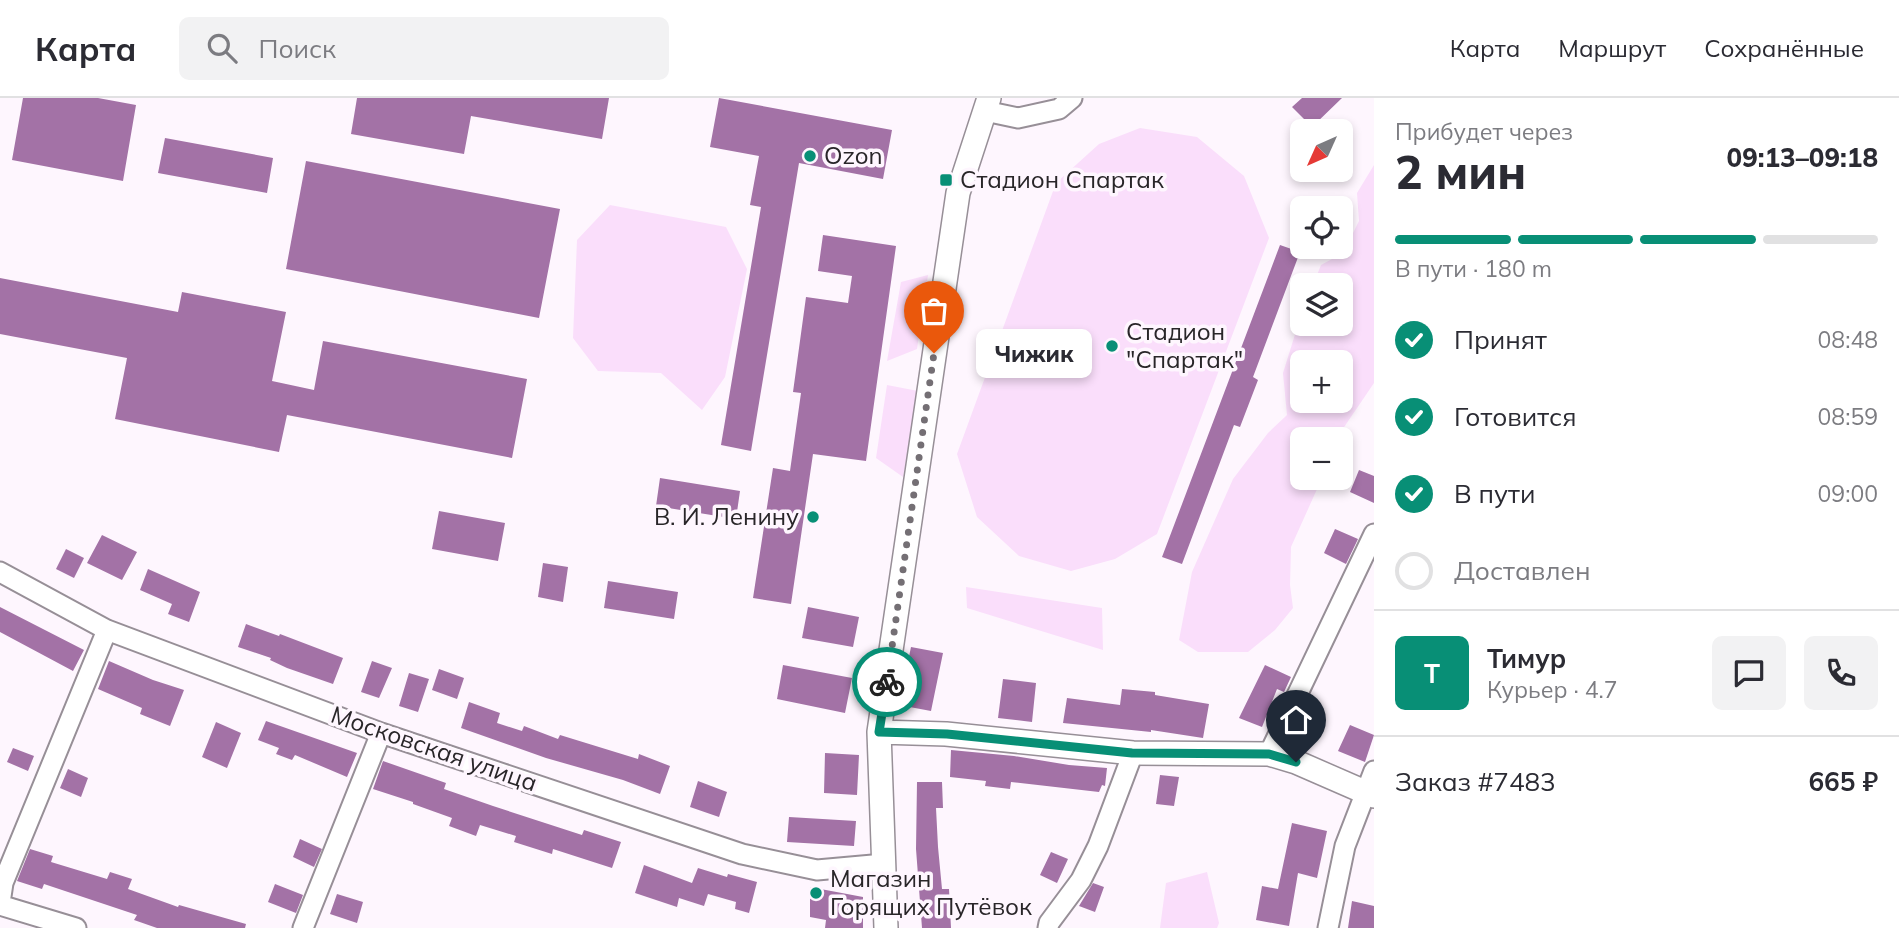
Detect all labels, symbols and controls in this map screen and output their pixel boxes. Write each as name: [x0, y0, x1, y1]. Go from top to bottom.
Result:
search box: [179, 17, 669, 80]
text: Карта: [35, 28, 137, 69]
icon: search: [203, 29, 241, 67]
text: Поиск: [259, 32, 336, 65]
text: Карта: [1450, 33, 1520, 63]
text: Маршрут: [1558, 33, 1666, 63]
text: Сохранённые: [1704, 33, 1864, 63]
text: Прибудет через: [1395, 117, 1573, 146]
north arrow: [1290, 119, 1353, 182]
map controls: [1290, 119, 1353, 490]
place label: Ozon: [824, 140, 883, 170]
text: 09:13–09:18: [1727, 141, 1878, 174]
text: 2 мин: [1395, 143, 1526, 201]
marker: Ozon: [802, 148, 818, 164]
place label: Стадион Спартак: [960, 164, 1164, 194]
marker: Стадион Спартак: [938, 172, 954, 188]
button: locate: [1290, 196, 1353, 259]
text: В пути · 180 m: [1395, 254, 1552, 283]
button: layers: [1290, 273, 1353, 336]
pin: [904, 281, 964, 353]
icon: bag: [915, 292, 953, 330]
place label: Стадион "Спартак": [1126, 316, 1243, 374]
icon: check: [1395, 321, 1433, 359]
text: Принят: [1454, 323, 1547, 356]
text: 08:48: [1818, 325, 1878, 354]
callout: Чижик: [976, 328, 1092, 378]
marker: Стадион "Спартак": [1104, 338, 1120, 354]
text: Чижик: [994, 339, 1074, 368]
button: +: [1290, 350, 1353, 413]
icon: check: [1395, 398, 1433, 436]
text: Готовится: [1454, 400, 1577, 433]
text: 08:59: [1818, 402, 1878, 431]
button: −: [1290, 427, 1353, 490]
icon: check: [1395, 475, 1433, 513]
text: В пути: [1454, 477, 1535, 510]
text: 09:00: [1818, 479, 1878, 508]
place label: В. И. Ленину: [654, 501, 799, 531]
marker: В. И. Ленину: [805, 509, 821, 525]
text: Доставлен: [1454, 554, 1591, 587]
button: chat: [1712, 636, 1786, 710]
button: phone: [1804, 636, 1878, 710]
text: Тимур: [1487, 642, 1566, 675]
courier: [852, 647, 922, 717]
text: Т: [1424, 657, 1440, 690]
icon: bike: [868, 663, 906, 701]
text: Курьер · 4.7: [1487, 675, 1618, 704]
pin: [1266, 690, 1326, 762]
street label: Московская улица: [327, 699, 541, 797]
icon: home: [1277, 701, 1315, 739]
text: Заказ #7483: [1395, 765, 1556, 798]
text: 665 ₽: [1808, 765, 1878, 798]
place label: Магазин Горящих Путёвок: [830, 863, 1032, 921]
marker: Магазин Горящих Путёвок: [808, 885, 824, 901]

